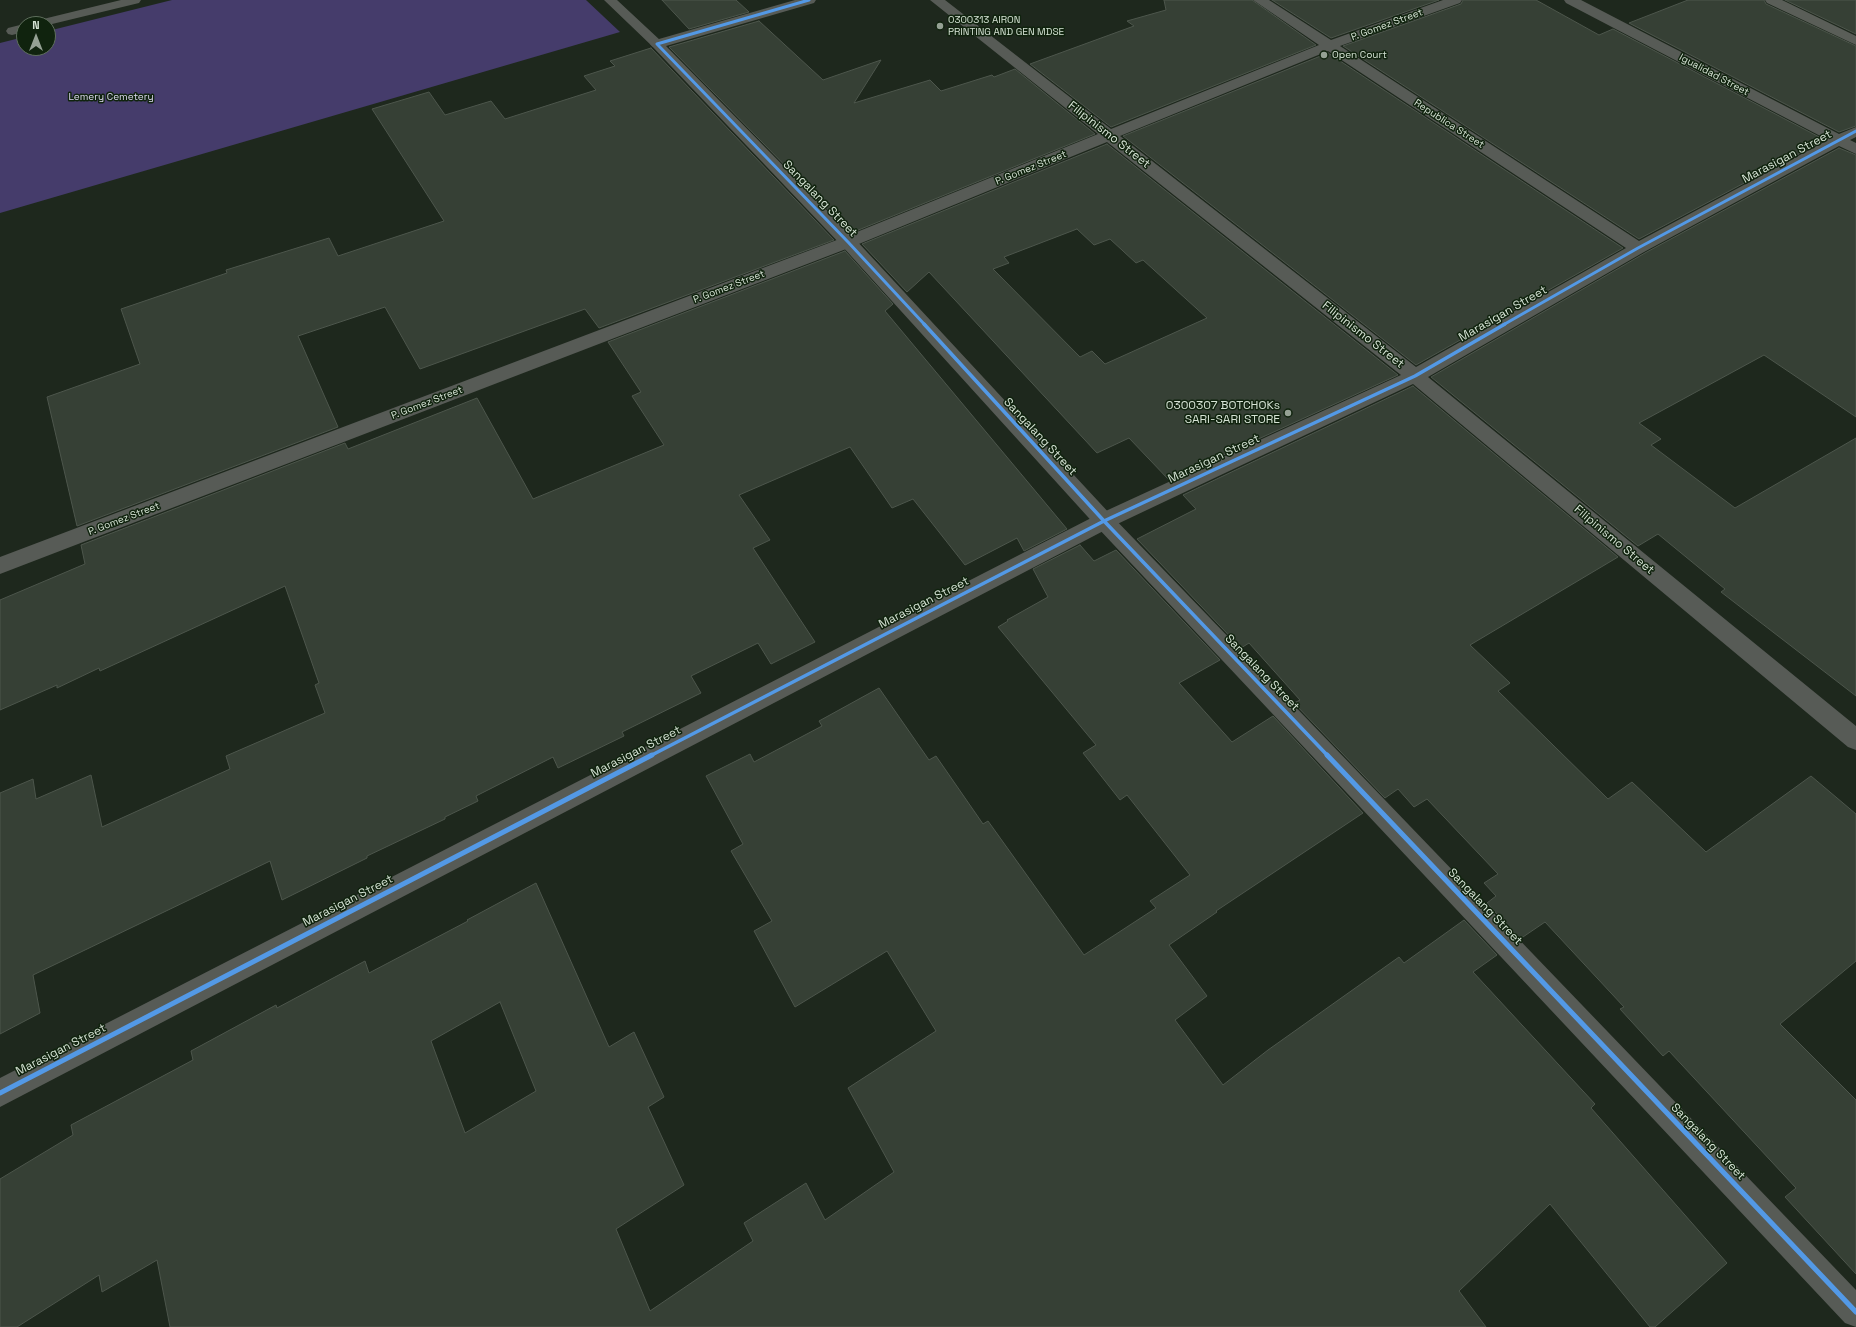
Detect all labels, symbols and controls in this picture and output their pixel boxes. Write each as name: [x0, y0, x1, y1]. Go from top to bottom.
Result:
street label: P. Gomez Street: [1349, 6, 1425, 44]
place label: 0300313 AIRON PRINTING AND GEN MDSE: [948, 14, 1064, 38]
north arrow: [16, 16, 56, 56]
text: N: [32, 18, 40, 32]
marker: 0300313 AIRON PRINTING AND GEN MDSE: [935, 21, 945, 31]
place label: Open Court: [1332, 49, 1387, 61]
marker: Open Court: [1319, 50, 1329, 60]
street label: Igualidad Street: [1677, 52, 1751, 98]
park label: Lemery Cemetery: [68, 91, 154, 103]
street label: Republica Street: [1412, 97, 1486, 151]
street label: Filipinismo Street: [1065, 99, 1153, 171]
street label: Marasigan Street: [1740, 127, 1834, 187]
street label: P. Gomez Street: [994, 148, 1068, 188]
street label: Sangalang Street: [780, 158, 860, 240]
street label: P. Gomez Street: [692, 268, 766, 306]
street label: Marasigan Street: [1456, 283, 1550, 345]
street label: Filipinismo Street: [1319, 299, 1407, 371]
street label: P. Gomez Street: [390, 384, 464, 422]
street label: Sangalang Street: [1000, 395, 1080, 479]
place label: 0300307 BOTCHOKs SARI-SARI STORE: [1166, 399, 1280, 427]
marker: 0300307 BOTCHOKs SARI-SARI STORE: [1283, 408, 1293, 418]
street label: Marasigan Street: [1166, 431, 1262, 487]
street label: P. Gomez Street: [87, 500, 161, 538]
street label: Filipinismo Street: [1571, 502, 1657, 578]
street label: Marasigan Street: [876, 574, 972, 632]
street label: Sangalang Street: [1222, 632, 1302, 714]
street label: Marasigan Street: [588, 723, 684, 781]
street label: Sangalang Street: [1445, 866, 1525, 948]
street label: Marasigan Street: [300, 872, 396, 930]
street label: Marasigan Street: [13, 1021, 109, 1079]
street label: Sangalang Street: [1668, 1101, 1748, 1183]

